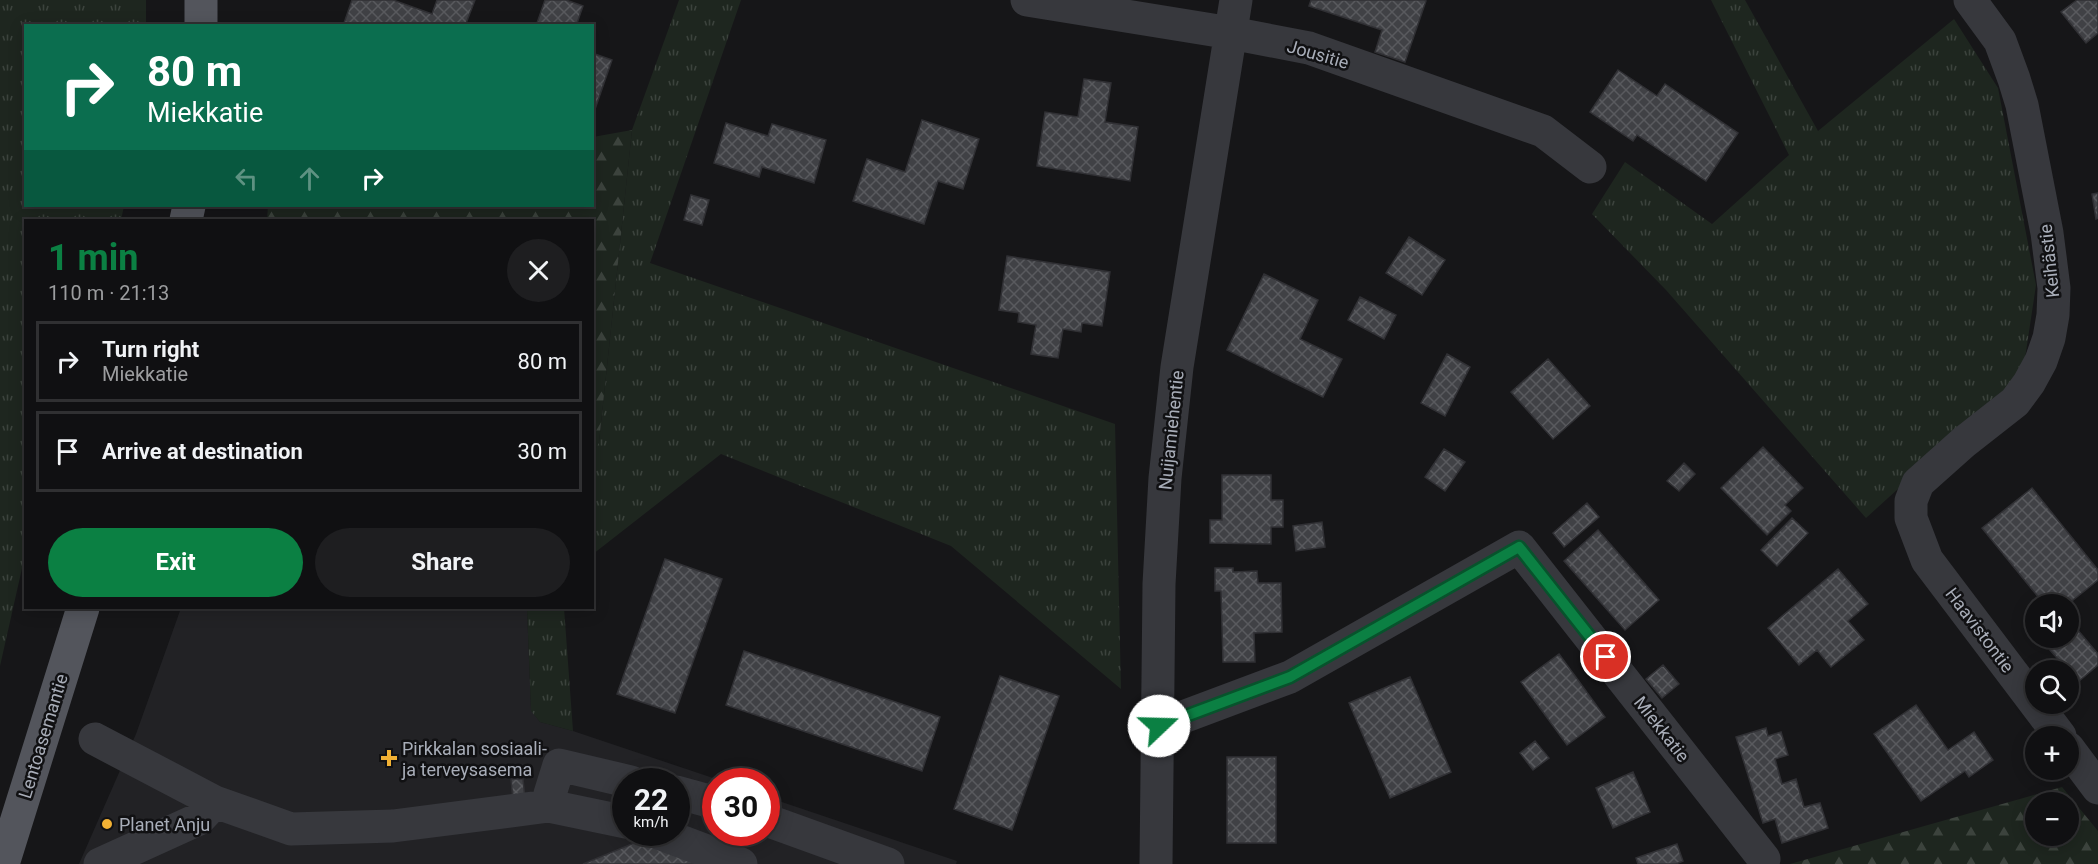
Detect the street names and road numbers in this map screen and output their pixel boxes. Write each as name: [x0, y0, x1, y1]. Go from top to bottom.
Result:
street label: Jousitie: [1285, 35, 1351, 73]
street label: Keihästie: [2035, 223, 2063, 299]
street label: Nuijamiehentie: [1154, 369, 1188, 491]
street label: Haavistontie: [1941, 584, 2019, 676]
street label: Lentoasemantie: [14, 671, 72, 801]
street label: Miekkatie: [1630, 692, 1694, 766]

